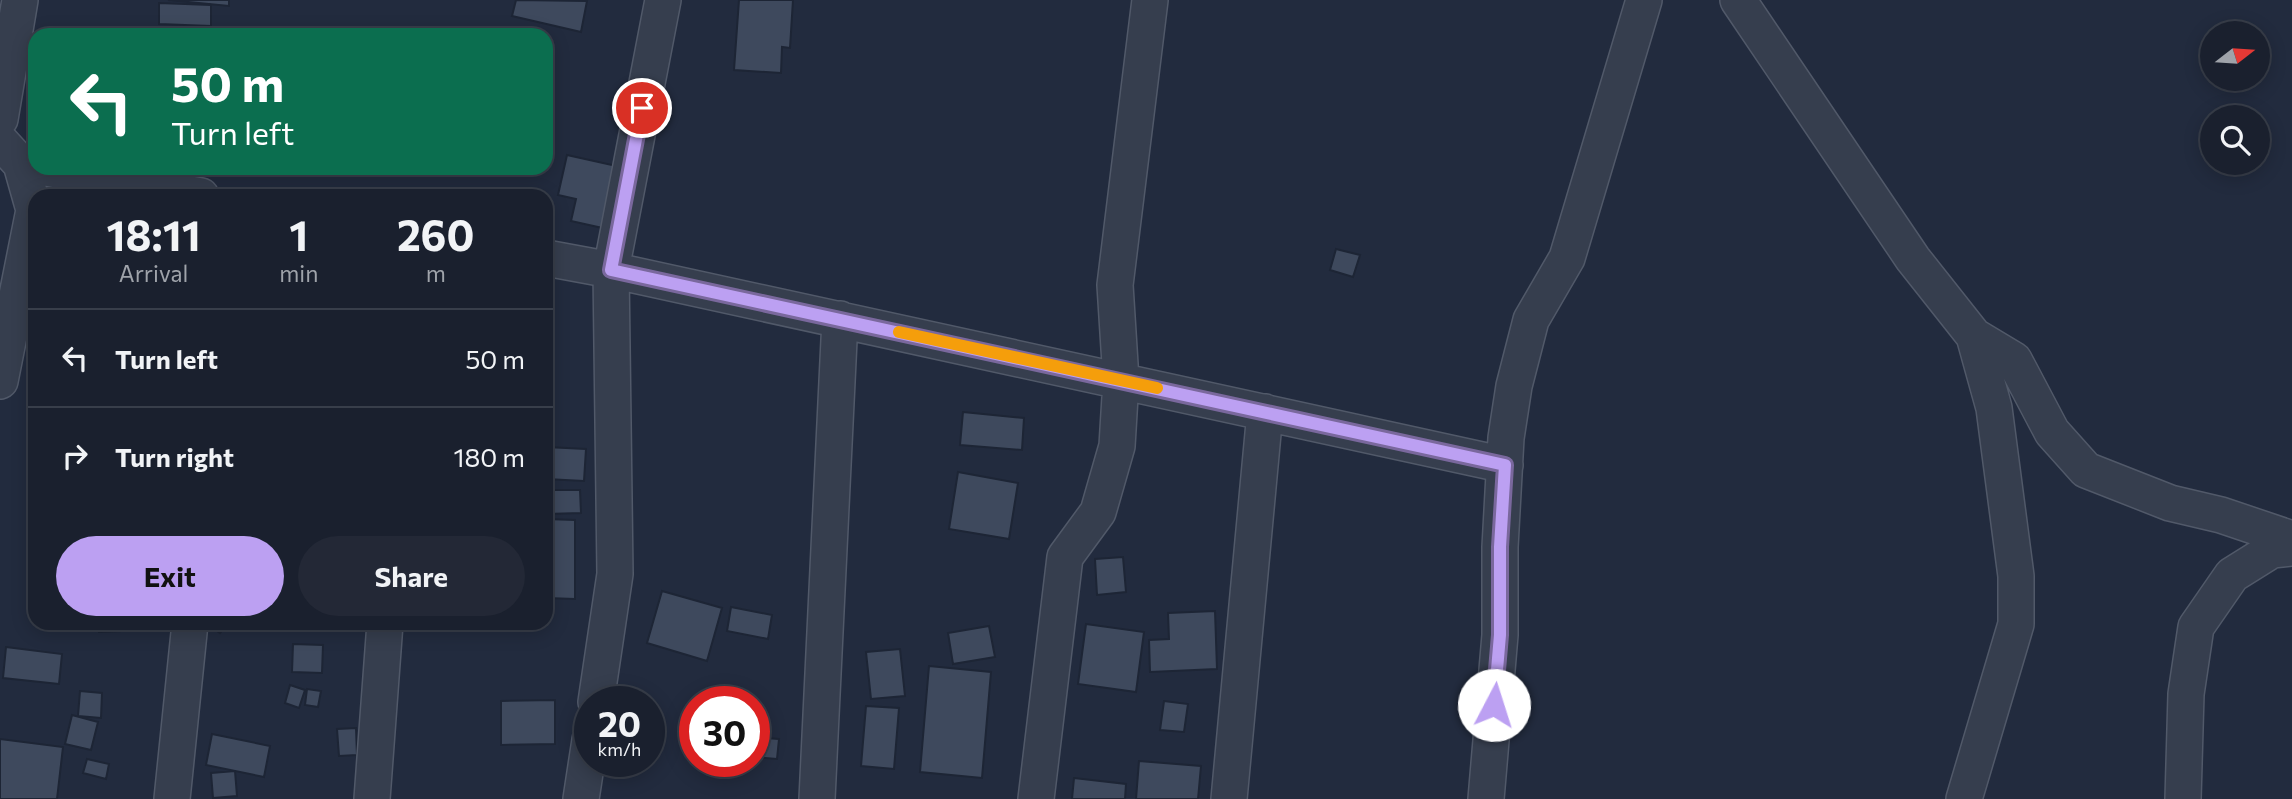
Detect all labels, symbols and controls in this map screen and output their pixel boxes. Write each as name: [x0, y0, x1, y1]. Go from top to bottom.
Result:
north arrow: [2200, 21, 2270, 91]
map controls: [2200, 21, 2270, 175]
text: 50 m: [171, 52, 284, 112]
icon: left: [56, 56, 147, 147]
pin: [612, 78, 672, 138]
icon: arrive: [623, 89, 661, 127]
button: search: [2200, 105, 2270, 175]
text: Turn left: [171, 112, 295, 152]
text: 18:11: [107, 208, 201, 260]
text: 1: [289, 208, 308, 260]
text: 260: [397, 208, 474, 260]
text: Arrival: [119, 259, 188, 287]
text: min: [279, 259, 318, 287]
text: m: [426, 259, 446, 287]
icon: left: [56, 339, 94, 377]
text: Turn left: [115, 343, 218, 374]
text: 50 m: [465, 343, 525, 374]
icon: right: [56, 437, 94, 475]
text: Turn right: [115, 441, 234, 472]
text: 180 m: [453, 441, 525, 472]
button: Exit: [56, 536, 284, 616]
button: Share: [298, 536, 525, 616]
position arrow: [1457, 668, 1531, 742]
speed limit sign: 30: [679, 686, 770, 777]
text: 20: [598, 701, 641, 744]
text: km/h: [598, 738, 641, 760]

